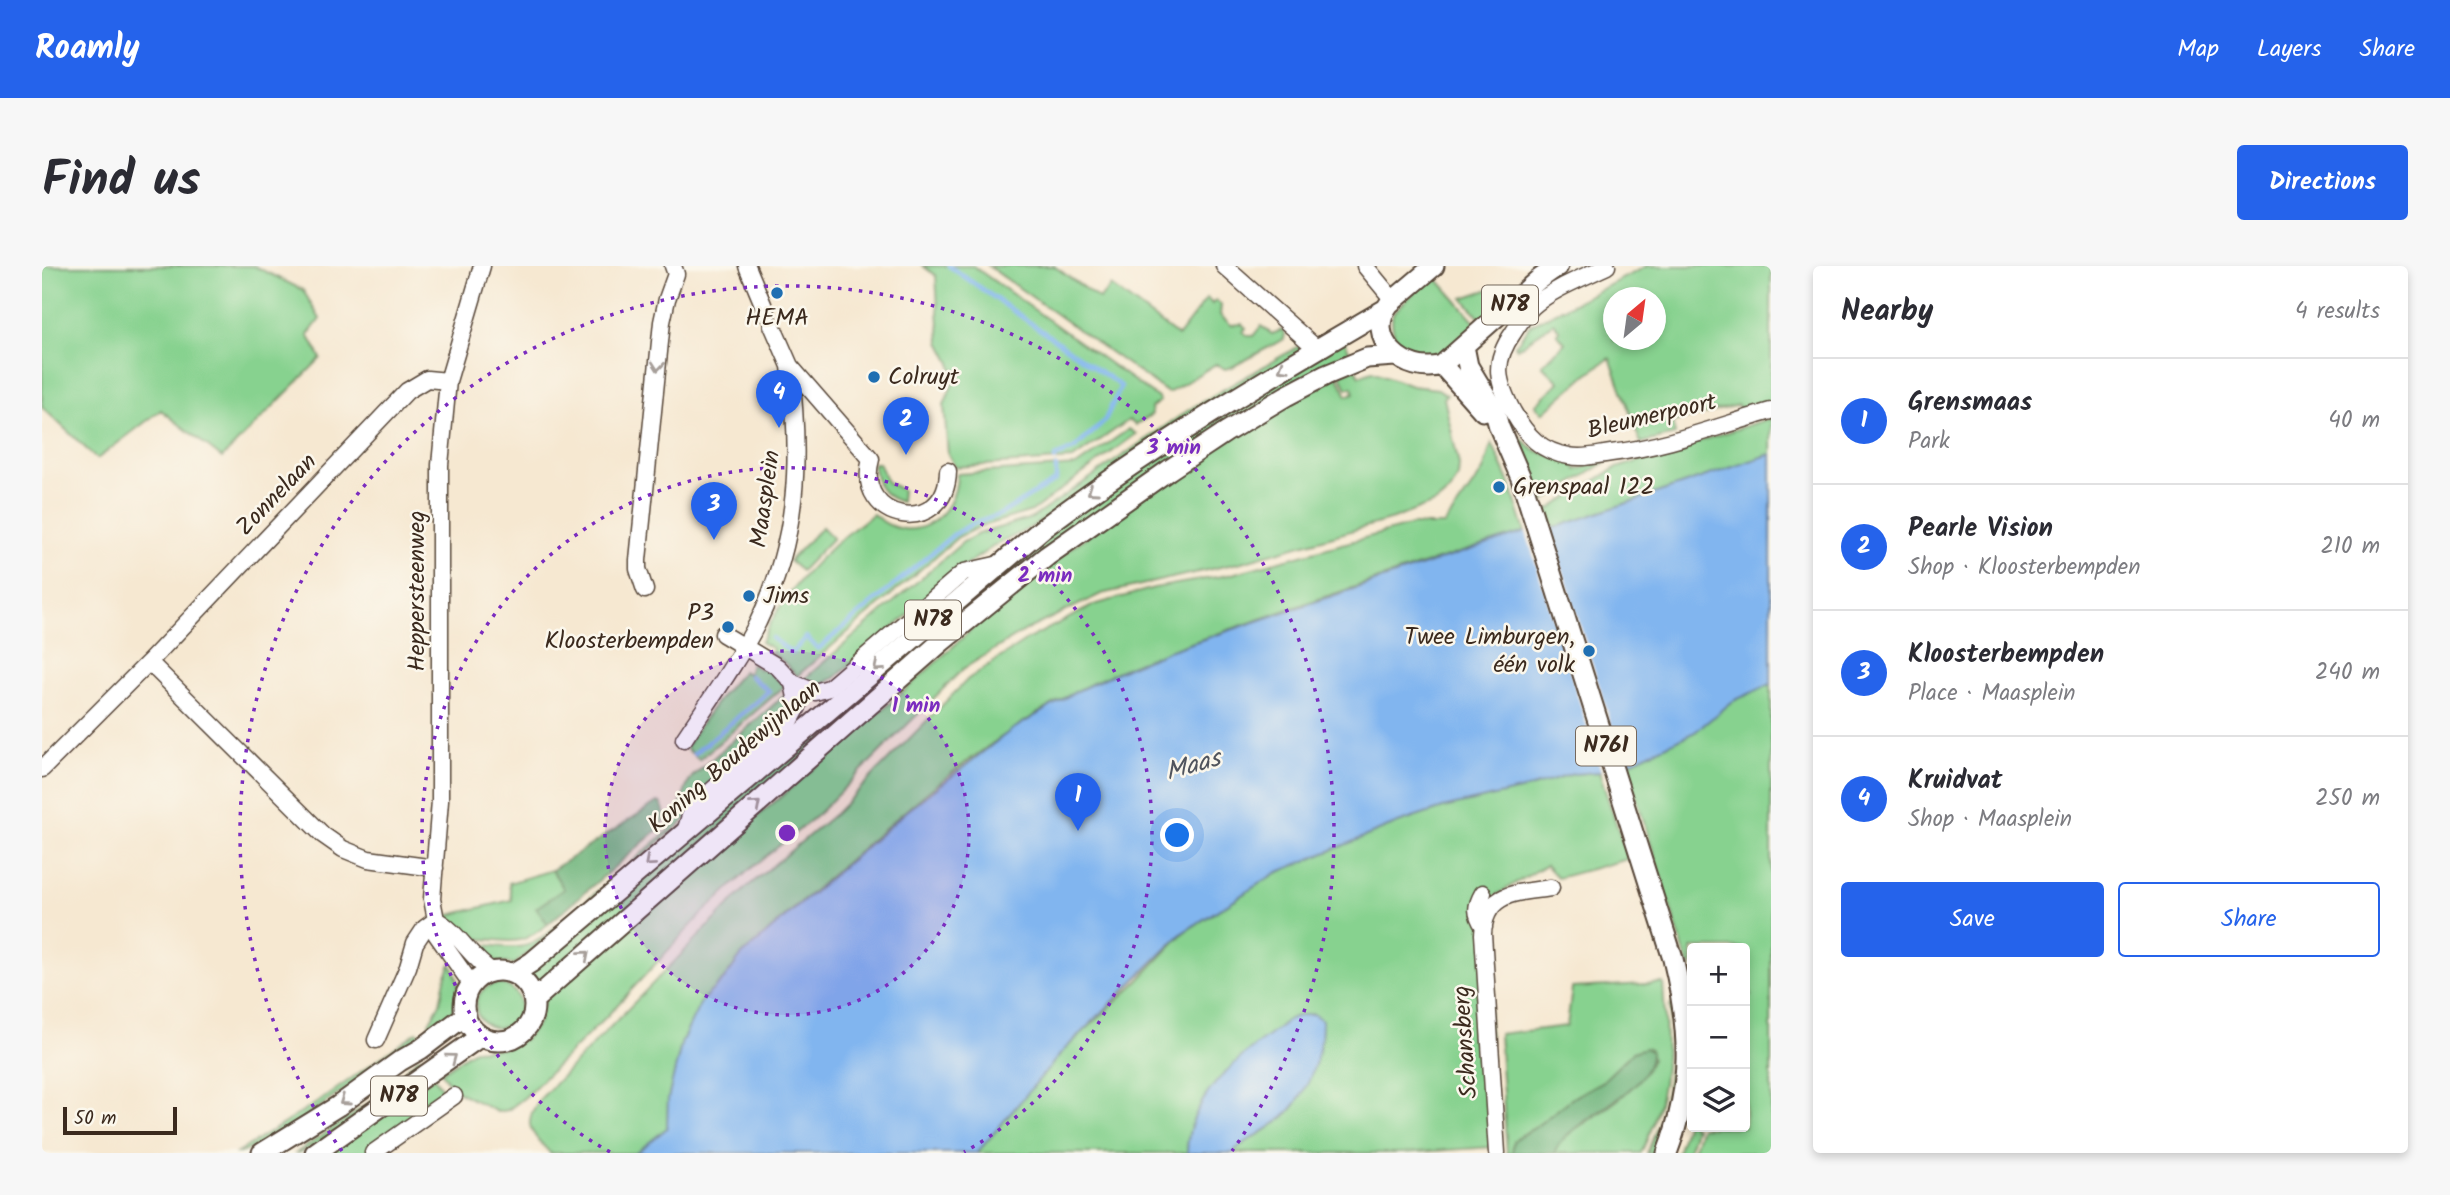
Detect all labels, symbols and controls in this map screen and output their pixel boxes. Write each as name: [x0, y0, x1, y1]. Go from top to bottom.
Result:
text: Roamly: [35, 23, 140, 76]
text: Map: [2177, 30, 2219, 69]
text: Layers: [2257, 30, 2321, 69]
text: Share: [2359, 30, 2415, 69]
text: Find us: [42, 143, 200, 221]
button: Directions: [2237, 145, 2408, 220]
marker: HEMA: [769, 285, 785, 301]
road number: N78: [1482, 286, 1538, 324]
north arrow: [1603, 287, 1666, 350]
text: Nearby: [1841, 288, 1933, 336]
text: 4 results: [2295, 294, 2380, 330]
place label: HEMA: [745, 299, 809, 338]
place label: Colruyt: [888, 358, 960, 397]
one-way arrow: [650, 360, 665, 372]
one-way arrow: [1277, 360, 1290, 373]
marker: Colruyt: [866, 369, 882, 385]
pin: 4: [756, 370, 802, 428]
text: Grensmaas: [1908, 382, 2032, 424]
street label: Bleumerpoort: [1583, 383, 1721, 451]
pin: 2: [883, 397, 929, 455]
text: 1: [1861, 403, 1867, 439]
text: 40 m: [2328, 403, 2380, 439]
text: Park: [1908, 424, 1950, 460]
text: 3 min: [1146, 432, 1201, 465]
street label: Zonnelaan: [227, 444, 327, 546]
street label: Maasplein: [740, 448, 792, 550]
place label: Grenspaal 122: [1513, 468, 1654, 507]
marker: Grenspaal 122: [1491, 479, 1507, 495]
pin: 3: [691, 482, 737, 540]
one-way arrow: [1087, 483, 1100, 496]
text: Pearle Vision: [1908, 508, 2053, 550]
street label: Heppersteenweg: [398, 511, 437, 671]
text: 2: [1857, 529, 1871, 565]
text: 210 m: [2320, 529, 2380, 565]
text: Shop · Kloosterbempden: [1908, 550, 2140, 586]
text: 2 min: [1018, 560, 1072, 593]
place label: Jims: [763, 577, 809, 616]
marker: Jims: [741, 588, 757, 604]
place label: P3 Kloosterbempden: [544, 594, 714, 661]
road number: N78: [905, 600, 961, 640]
place label: Twee Limburgen, één volk: [1404, 618, 1576, 685]
marker: P3 Kloosterbempden: [720, 619, 736, 635]
text: Kloosterbempden: [1908, 634, 2104, 676]
marker: Twee Limburgen, één volk: [1581, 643, 1597, 659]
text: 3: [1858, 655, 1870, 691]
text: 240 m: [2315, 655, 2380, 691]
one-way arrow: [874, 659, 887, 671]
street label: Koning Boudewijnlaan: [639, 670, 831, 844]
text: Place · Maasplein: [1908, 676, 2076, 712]
text: 1 min: [892, 690, 940, 723]
road number: N761: [1576, 726, 1636, 766]
water label: Maas: [1160, 737, 1229, 794]
text: Kruidvat: [1908, 760, 2002, 802]
pin: 1: [1055, 773, 1101, 831]
text: 4: [1858, 781, 1870, 817]
text: 250 m: [2315, 781, 2380, 817]
one-way arrow: [748, 801, 761, 813]
text: Shop · Maasplein: [1908, 802, 2072, 838]
your location: [1160, 818, 1194, 852]
centre of rings: [775, 821, 799, 845]
one-way arrow: [645, 854, 658, 867]
button: Save: [1841, 882, 2104, 957]
button: Share: [2118, 882, 2380, 957]
map controls: [1687, 943, 1750, 1132]
button: +: [1687, 943, 1750, 1006]
one-way arrow: [577, 951, 590, 963]
street label: Schansberg: [1443, 984, 1489, 1100]
button: −: [1687, 1006, 1750, 1069]
one-way arrow: [444, 1054, 456, 1067]
button: layers: [1687, 1069, 1750, 1132]
road number: N78: [371, 1076, 427, 1116]
one-way arrow: [339, 1093, 352, 1105]
scale bar: [63, 1104, 177, 1136]
text: 50 m: [74, 1104, 116, 1134]

